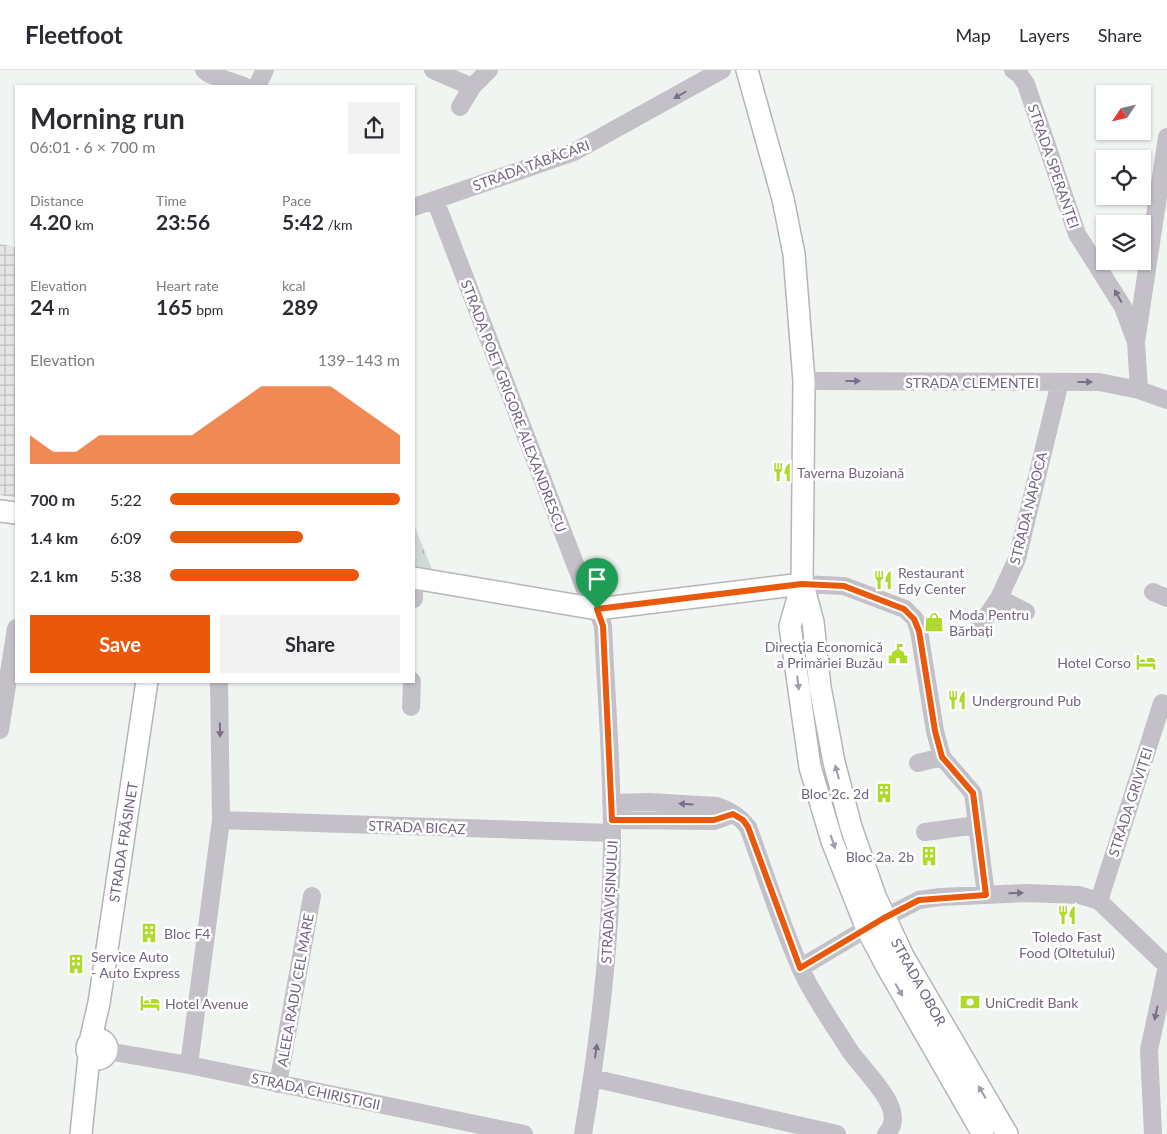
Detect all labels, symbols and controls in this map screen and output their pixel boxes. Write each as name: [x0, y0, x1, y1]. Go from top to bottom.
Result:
text: Fleetfoot: [25, 20, 123, 49]
text: Map: [955, 24, 991, 46]
text: Layers: [1019, 24, 1070, 46]
text: Share: [1098, 24, 1142, 46]
north arrow: [1096, 85, 1151, 140]
map controls: [1096, 85, 1151, 270]
one-way arrow: [673, 90, 687, 99]
text: Morning run: [30, 101, 185, 135]
button: share: [348, 102, 400, 154]
street label: STRADA SPERANȚEI: [1025, 102, 1083, 230]
street label: STRADA TĂBĂCARI: [470, 136, 592, 194]
text: 06:01 · 6 × 700 m: [30, 137, 155, 156]
button: locate: [1096, 150, 1151, 205]
text: Distance: [30, 192, 84, 209]
text: Time: [156, 192, 187, 209]
text: Pace: [282, 192, 311, 209]
text: 4.20: [30, 209, 72, 234]
text: 23:56: [156, 209, 210, 234]
text: 5:42: [282, 209, 324, 234]
button: layers: [1096, 215, 1151, 270]
text: km: [72, 216, 94, 233]
text: /km: [324, 216, 353, 233]
text: Elevation: [30, 277, 87, 294]
text: Heart rate: [156, 277, 219, 294]
text: kcal: [282, 277, 306, 294]
street label: STRADA POET GRIGORE ALEXANDRESCU: [458, 277, 570, 535]
one-way arrow: [1114, 289, 1122, 304]
text: 24: [30, 294, 54, 319]
text: 165: [156, 294, 193, 319]
text: 289: [282, 294, 319, 319]
text: m: [54, 301, 69, 318]
text: bpm: [193, 301, 223, 318]
text: Elevation: [30, 350, 95, 369]
text: 139–143 m: [318, 350, 400, 369]
street label: STRADA CLEMENȚEI: [905, 374, 1039, 391]
one-way arrow: [845, 377, 861, 385]
one-way arrow: [1077, 378, 1093, 386]
street label: STRADA NAPOCA: [1006, 449, 1050, 566]
restaurant icon: Taverna Buzoiană: [771, 461, 793, 483]
place label: Taverna Buzoiană: [797, 464, 904, 481]
text: 700 m: [30, 490, 75, 509]
text: 5:22: [110, 490, 142, 509]
text: 1.4 km: [30, 528, 78, 547]
text: 6:09: [110, 528, 142, 547]
pin: [576, 558, 618, 609]
place label: Restaurant Edy Center: [898, 564, 966, 597]
icon: arrive: [583, 565, 611, 593]
text: 2.1 km: [30, 566, 78, 585]
text: 5:38: [110, 566, 142, 585]
restaurant icon: Restaurant Edy Center: [872, 569, 894, 591]
place label: Moda Pentru Bărbați: [949, 606, 1029, 639]
shop icon: Moda Pentru Bărbați: [923, 611, 945, 633]
button: Save: [30, 615, 210, 673]
button: Share: [220, 615, 400, 673]
place label: Direcţia Economică a Primăriei Buzău: [765, 638, 883, 671]
public building icon: Direcţia Economică a Primăriei Buzău: [887, 643, 909, 665]
hotel icon: Hotel Corso: [1135, 651, 1157, 673]
place label: Hotel Corso: [1057, 654, 1131, 671]
one-way arrow: [794, 676, 802, 692]
restaurant icon: Underground Pub: [946, 689, 968, 711]
place label: Underground Pub: [972, 692, 1081, 709]
one-way arrow: [216, 722, 224, 738]
street label: STRADA GRIVIȚEI: [1104, 745, 1156, 859]
one-way arrow: [832, 764, 840, 779]
street label: STRADA FRĂSINET: [105, 780, 141, 903]
building icon: Bloc 2c. 2d: [873, 782, 895, 804]
place label: Bloc 2c. 2d: [801, 785, 869, 802]
one-way arrow: [678, 800, 694, 808]
street label: STRADA BICAZ: [368, 817, 466, 837]
one-way arrow: [829, 835, 837, 850]
street label: STRADA VIȘINULUI: [597, 840, 621, 964]
building icon: Bloc 2a. 2b: [918, 845, 940, 867]
place label: Bloc 2a. 2b: [846, 848, 914, 865]
one-way arrow: [1008, 889, 1024, 897]
restaurant icon: Toledo Fast Food (Oltetului): [1056, 904, 1078, 926]
street label: ALEEA RADU CEL MARE: [273, 912, 317, 1068]
building icon: Bloc F4: [138, 922, 160, 944]
place label: Bloc F4: [164, 925, 210, 942]
place label: Toledo Fast Food (Oltetului): [1019, 928, 1115, 961]
street label: STRADA OBOR: [888, 935, 950, 1029]
place label: Service Auto - Auto Express: [91, 948, 180, 981]
building icon: Service Auto - Auto Express: [65, 953, 87, 975]
one-way arrow: [895, 983, 904, 996]
bank icon: UniCredit Bank: [959, 991, 981, 1013]
hotel icon: Hotel Avenue: [139, 992, 161, 1014]
place label: UniCredit Bank: [985, 994, 1079, 1011]
place label: Hotel Avenue: [165, 995, 248, 1012]
one-way arrow: [1152, 1006, 1160, 1021]
one-way arrow: [592, 1043, 600, 1059]
street label: STRADA CHIRISTIGII: [250, 1069, 382, 1113]
one-way arrow: [978, 1085, 987, 1098]

